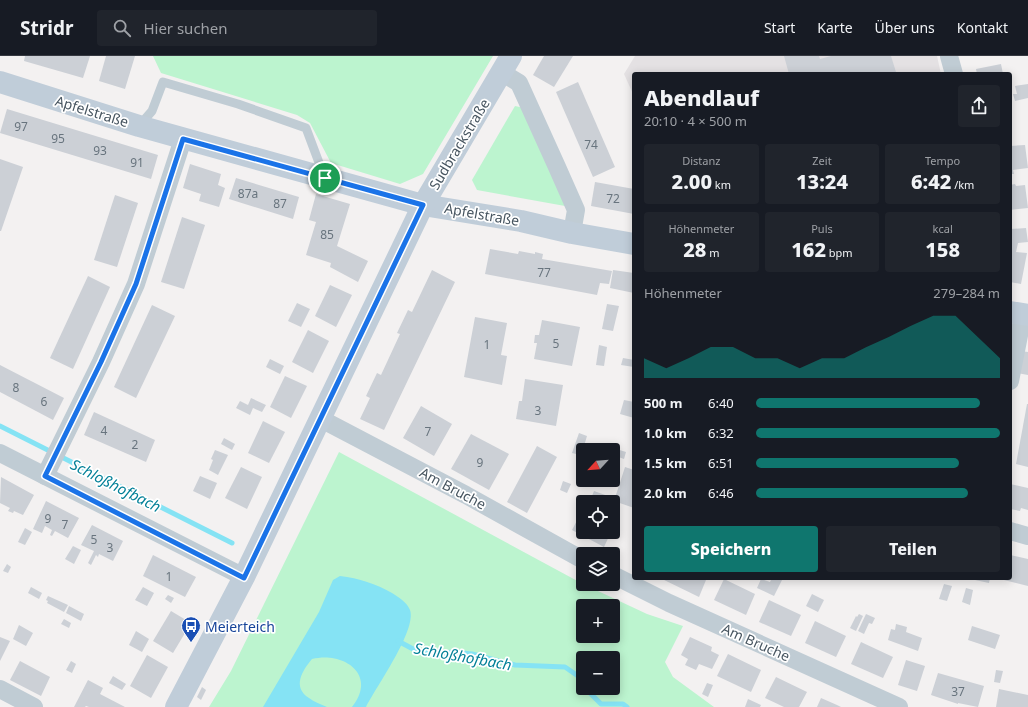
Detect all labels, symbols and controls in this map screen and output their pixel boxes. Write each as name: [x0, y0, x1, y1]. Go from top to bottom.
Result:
search box: [97, 10, 377, 46]
text: Stridr: [20, 15, 73, 41]
icon: search: [111, 17, 133, 39]
text: Hier suchen: [143, 18, 228, 38]
text: Start: [764, 18, 795, 37]
text: Karte: [817, 18, 853, 37]
text: Über uns: [875, 18, 935, 37]
text: Kontakt: [957, 18, 1008, 37]
text: Abendlauf: [644, 82, 759, 112]
button: share: [958, 85, 1000, 127]
street label: Apfelstraße: [53, 91, 131, 131]
street label: Sudbrackstraße: [424, 95, 494, 193]
text: 20:10 · 4 × 500 m: [644, 112, 747, 130]
house number: 97: [14, 118, 28, 135]
house number: 95: [51, 130, 65, 147]
house number: 74: [584, 136, 598, 153]
house number: 93: [93, 142, 107, 159]
text: Distanz: [682, 153, 720, 168]
text: Zeit: [812, 153, 832, 168]
text: Tempo: [925, 153, 960, 168]
house number: 91: [130, 154, 144, 171]
pin: [308, 161, 342, 195]
icon: arrive: [314, 167, 336, 189]
text: 2.00: [672, 168, 712, 195]
text: 13:24: [796, 168, 848, 195]
text: 6:42: [911, 168, 951, 195]
text: km: [712, 177, 731, 192]
text: /km: [951, 177, 974, 192]
house number: 87a: [238, 185, 258, 202]
house number: 72: [606, 190, 620, 207]
house number: 87: [273, 195, 287, 212]
street label: Apfelstraße: [443, 198, 521, 230]
text: Höhenmeter: [668, 221, 734, 236]
text: Puls: [811, 221, 833, 236]
text: kcal: [933, 221, 953, 236]
house number: 85: [320, 226, 334, 243]
text: 28: [683, 236, 706, 263]
text: 162: [791, 236, 826, 263]
text: 158: [925, 236, 960, 263]
text: m: [706, 245, 719, 260]
text: bpm: [826, 245, 853, 260]
house number: 77: [537, 264, 551, 281]
text: Höhenmeter: [644, 284, 722, 302]
text: 279–284 m: [933, 284, 1000, 302]
house number: 5: [553, 335, 560, 352]
house number: 1: [484, 336, 490, 353]
house number: 8: [13, 379, 20, 396]
house number: 6: [41, 393, 48, 410]
text: 500 m: [644, 394, 682, 412]
text: 6:40: [708, 394, 734, 412]
house number: 3: [535, 402, 542, 419]
house number: 4: [101, 422, 108, 439]
house number: 7: [425, 423, 432, 440]
text: 1.0 km: [644, 424, 687, 442]
text: 6:32: [708, 424, 734, 442]
house number: 2: [132, 436, 139, 453]
north arrow: [576, 443, 620, 487]
map controls: [576, 443, 620, 695]
water label: Schloßhofbach: [67, 454, 165, 516]
house number: 9: [477, 454, 484, 471]
text: 1.5 km: [644, 454, 687, 472]
text: 6:51: [708, 454, 734, 472]
street label: Am Bruche: [417, 463, 490, 513]
text: 2.0 km: [644, 484, 687, 502]
text: 6:46: [708, 484, 734, 502]
button: locate: [576, 495, 620, 539]
house number: 9: [45, 510, 52, 527]
house number: 7: [62, 516, 69, 533]
button: Speichern: [644, 526, 818, 572]
button: Teilen: [826, 526, 1000, 572]
house number: 5: [91, 531, 98, 548]
house number: 3: [107, 539, 114, 556]
button: layers: [576, 547, 620, 591]
house number: 1: [166, 568, 172, 585]
button: +: [576, 599, 620, 643]
bus stop icon: Meierteich: [180, 615, 202, 643]
place label: Meierteich: [205, 617, 275, 636]
street label: Am Bruche: [719, 619, 793, 665]
water label: Schloßhofbach: [413, 638, 513, 674]
button: −: [576, 651, 620, 695]
house number: 37: [951, 683, 965, 700]

